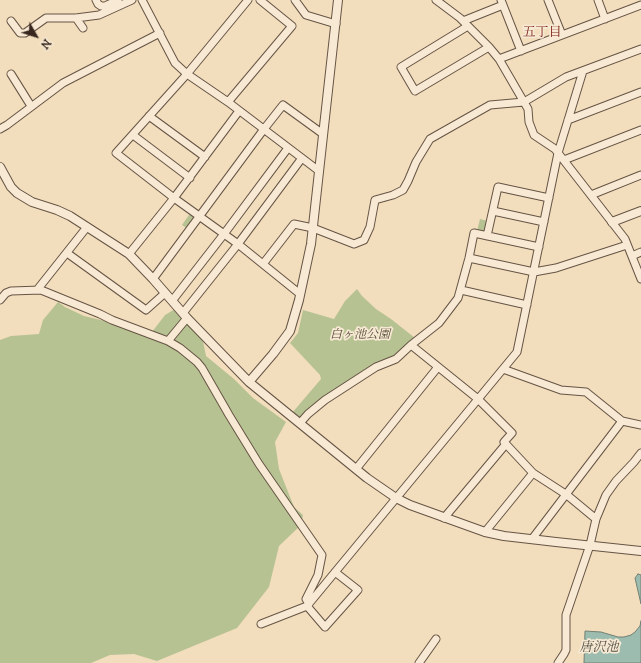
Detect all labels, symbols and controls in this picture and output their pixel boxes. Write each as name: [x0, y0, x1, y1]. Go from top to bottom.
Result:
north arrow: [16, 16, 56, 56]
district label: 五丁目: [523, 25, 561, 41]
text: N: [37, 36, 54, 51]
park label: 白ヶ池公園: [330, 329, 390, 343]
water label: 唐沢池: [580, 640, 618, 656]

